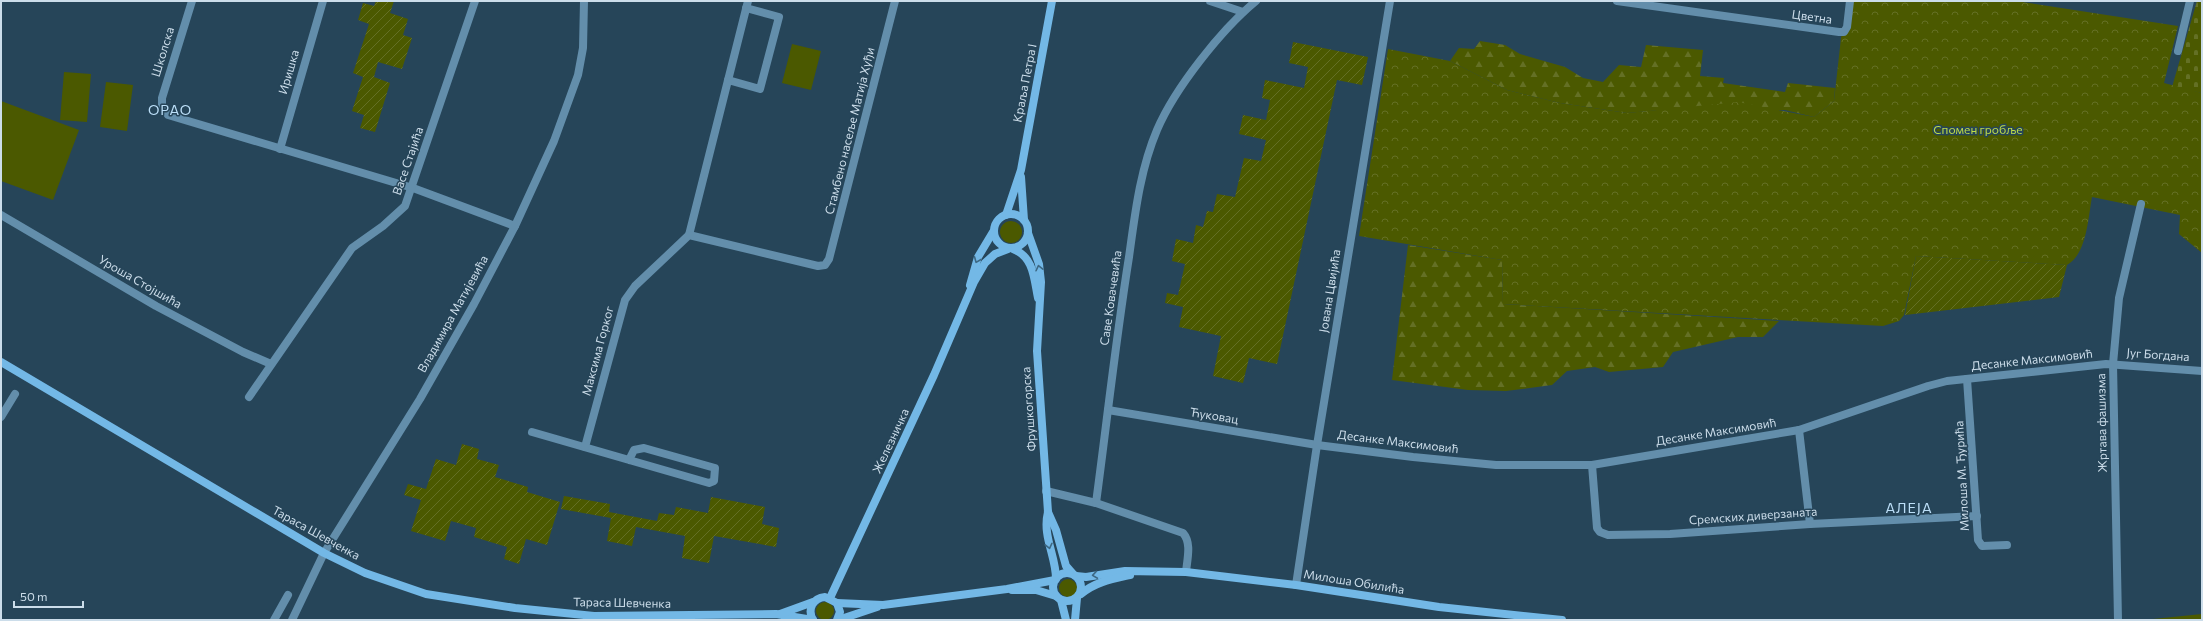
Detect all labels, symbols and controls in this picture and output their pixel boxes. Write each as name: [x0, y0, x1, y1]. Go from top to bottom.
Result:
street label: Цветна: [1791, 6, 1833, 26]
street label: Школска: [148, 25, 176, 78]
street label: Краља Петра I: [1010, 42, 1038, 123]
street label: Стамбено насеље Матија Хуђи: [821, 46, 877, 216]
street label: Иришка: [275, 48, 301, 96]
district label: ОРАО: [148, 101, 192, 118]
park label: Спомен гробље: [1933, 122, 2023, 136]
street label: Васе Стајића: [389, 125, 425, 197]
street label: Јована Цвијића: [1316, 248, 1343, 334]
street label: Саве Ковачевића: [1096, 249, 1124, 346]
street label: Уроша Стојшића: [96, 252, 185, 311]
street label: Владимира Матијевића: [414, 253, 490, 374]
one-way arrow: [974, 256, 982, 264]
one-way arrow: [1036, 265, 1044, 271]
street label: Максима Горког: [578, 304, 616, 397]
street label: Југ Богдана: [2126, 345, 2190, 364]
street label: Десанке Максимовић: [1971, 346, 2093, 372]
street label: Фрушкогорска: [1018, 366, 1038, 452]
street label: Жртава фашизма: [2093, 373, 2109, 473]
street label: Ћуковац: [1189, 404, 1239, 426]
street label: Железничка: [869, 406, 911, 475]
street label: Десанке Максимовић: [1655, 415, 1777, 447]
street label: Милоша М. Ђурића: [1951, 420, 1971, 532]
street label: Десанке Максимовић: [1337, 427, 1459, 455]
district label: АЛЕЈА: [1885, 499, 1933, 516]
street label: Тараса Шевченка: [270, 502, 363, 562]
street label: Сремских диверзаната: [1688, 504, 1818, 526]
one-way arrow: [1044, 542, 1053, 549]
street label: Милоша Обилића: [1303, 566, 1406, 596]
one-way arrow: [1092, 571, 1098, 580]
scale bar: [14, 583, 83, 609]
text: 50 m: [20, 589, 48, 603]
street label: Тараса Шевченка: [573, 594, 671, 610]

